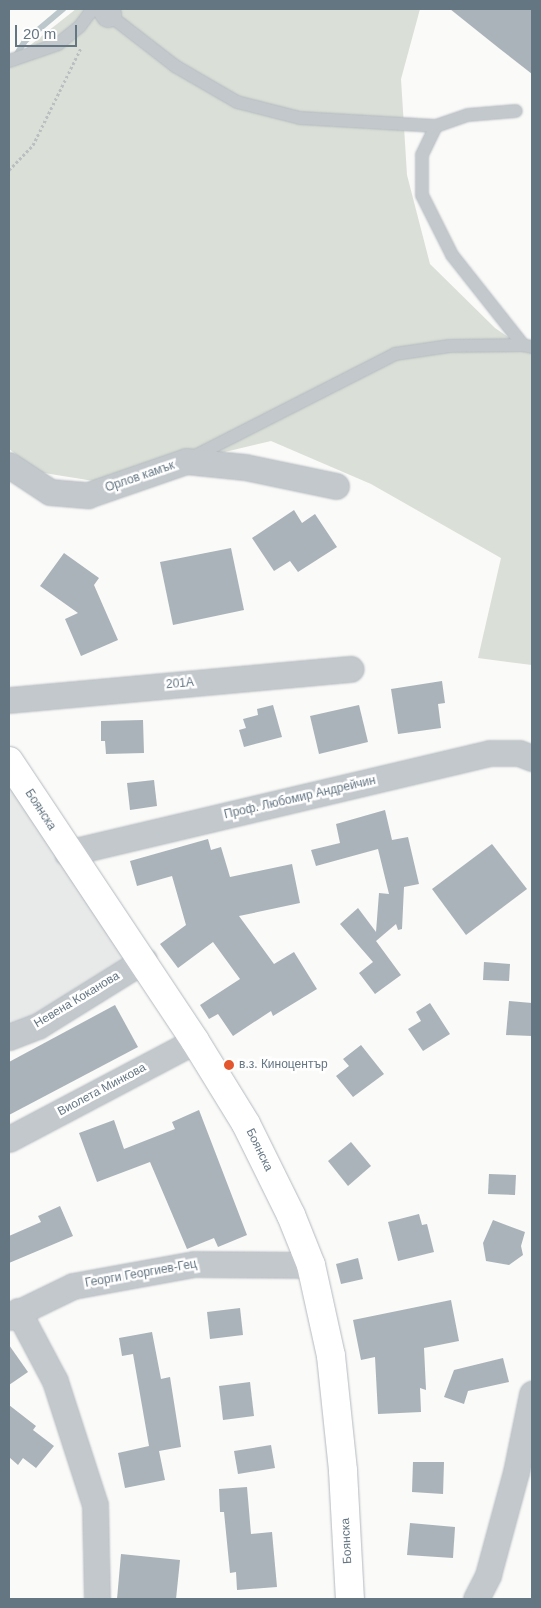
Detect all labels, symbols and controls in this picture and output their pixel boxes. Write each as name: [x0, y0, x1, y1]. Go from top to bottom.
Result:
scale bar: [18, 15, 80, 47]
text: 20 m: [23, 25, 56, 42]
street label: Орлов камък: [103, 458, 177, 496]
street label: 201А: [165, 676, 195, 692]
street label: Проф. Любомир Андрейчин: [223, 774, 377, 822]
street label: Боянска: [21, 787, 59, 833]
street label: Невена Коканова: [32, 969, 122, 1031]
place label: в.з. Киноцентър: [239, 1058, 328, 1072]
marker: в.з. Киноцентър: [223, 1059, 235, 1071]
street label: Виолета Минкова: [55, 1061, 149, 1119]
street label: Боянска: [242, 1126, 276, 1174]
street label: Георги Георгиев-Гец: [84, 1257, 198, 1291]
street label: Боянска: [339, 1518, 355, 1564]

